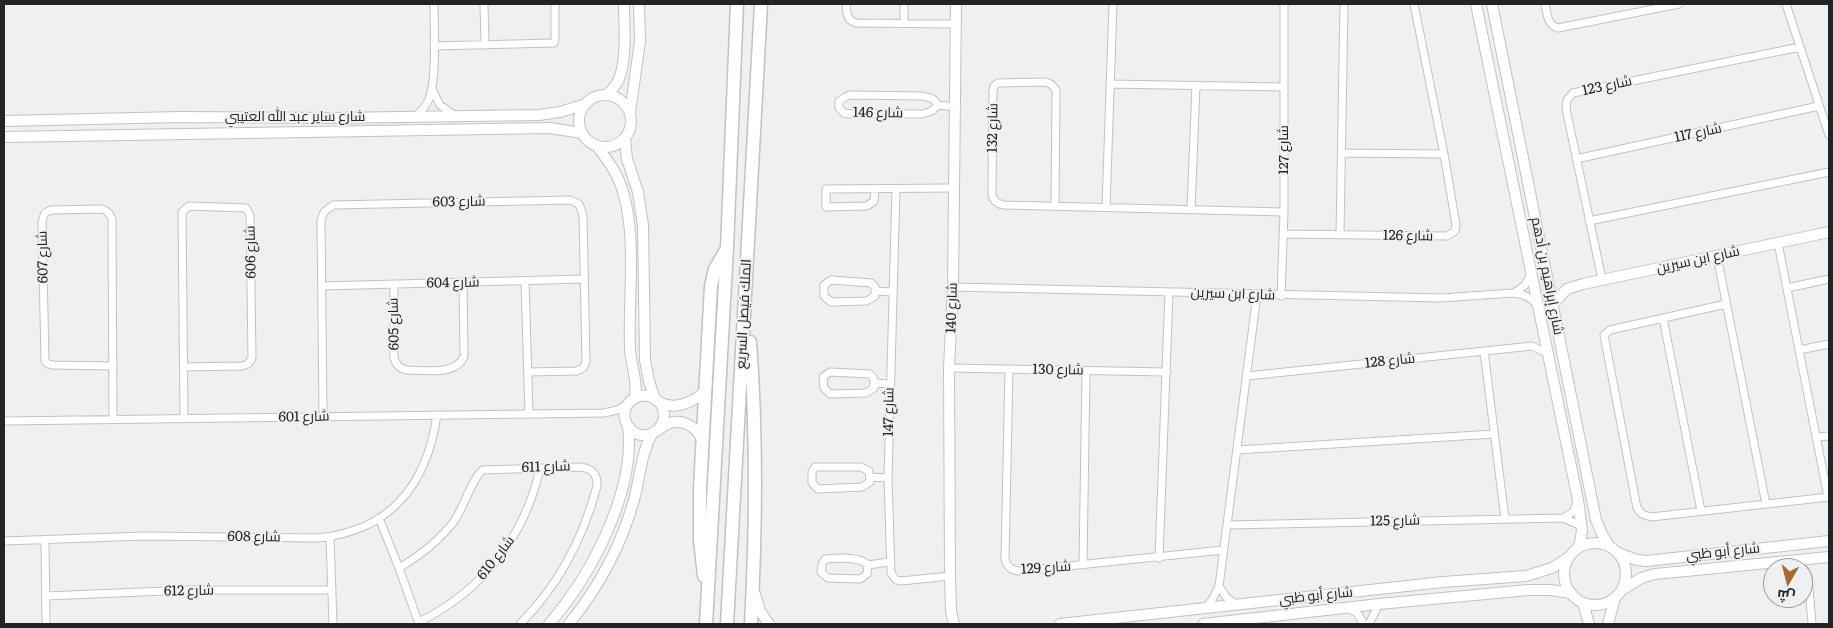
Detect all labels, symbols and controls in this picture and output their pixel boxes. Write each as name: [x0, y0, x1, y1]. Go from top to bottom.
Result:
street label: شارع 123: [1581, 73, 1633, 99]
street label: شارع 132: [984, 103, 1002, 153]
street label: شارع 146: [853, 104, 903, 122]
street label: شارع ساير عبد الله العتيبي: [225, 109, 365, 125]
street label: شارع 117: [1673, 120, 1723, 146]
street label: شارع 127: [1276, 125, 1292, 175]
street label: شارع 603: [432, 193, 486, 211]
street label: شارع إبراهيم بن أدهم: [1527, 216, 1567, 336]
street label: شارع 606: [242, 225, 260, 279]
street label: شارع 126: [1383, 227, 1433, 245]
street label: شارع 607: [34, 231, 52, 283]
street label: شارع ابن سيرين: [1655, 243, 1741, 277]
street label: الملك فيصل السريع: [733, 259, 755, 369]
street label: شارع 604: [426, 274, 480, 292]
street label: شارع 140: [943, 282, 961, 334]
street label: شارع ابن سيرين: [1190, 284, 1276, 304]
street label: شارع 605: [385, 298, 403, 350]
street label: شارع 128: [1364, 350, 1416, 372]
street label: شارع 130: [1032, 361, 1084, 379]
street label: شارع 147: [880, 387, 898, 437]
street label: شارع 601: [278, 408, 330, 426]
street label: شارع 611: [521, 458, 571, 476]
street label: شارع 125: [1370, 512, 1420, 530]
street label: شارع 608: [227, 528, 281, 546]
street label: شارع 610: [474, 533, 518, 583]
street label: شارع أبو ظبي: [1685, 540, 1761, 564]
street label: شارع 129: [1020, 558, 1072, 578]
north arrow: [1763, 558, 1813, 608]
street label: شارع 612: [164, 582, 214, 600]
street label: شارع أبو ظبي: [1278, 584, 1354, 608]
text: ش: [1776, 586, 1796, 608]

